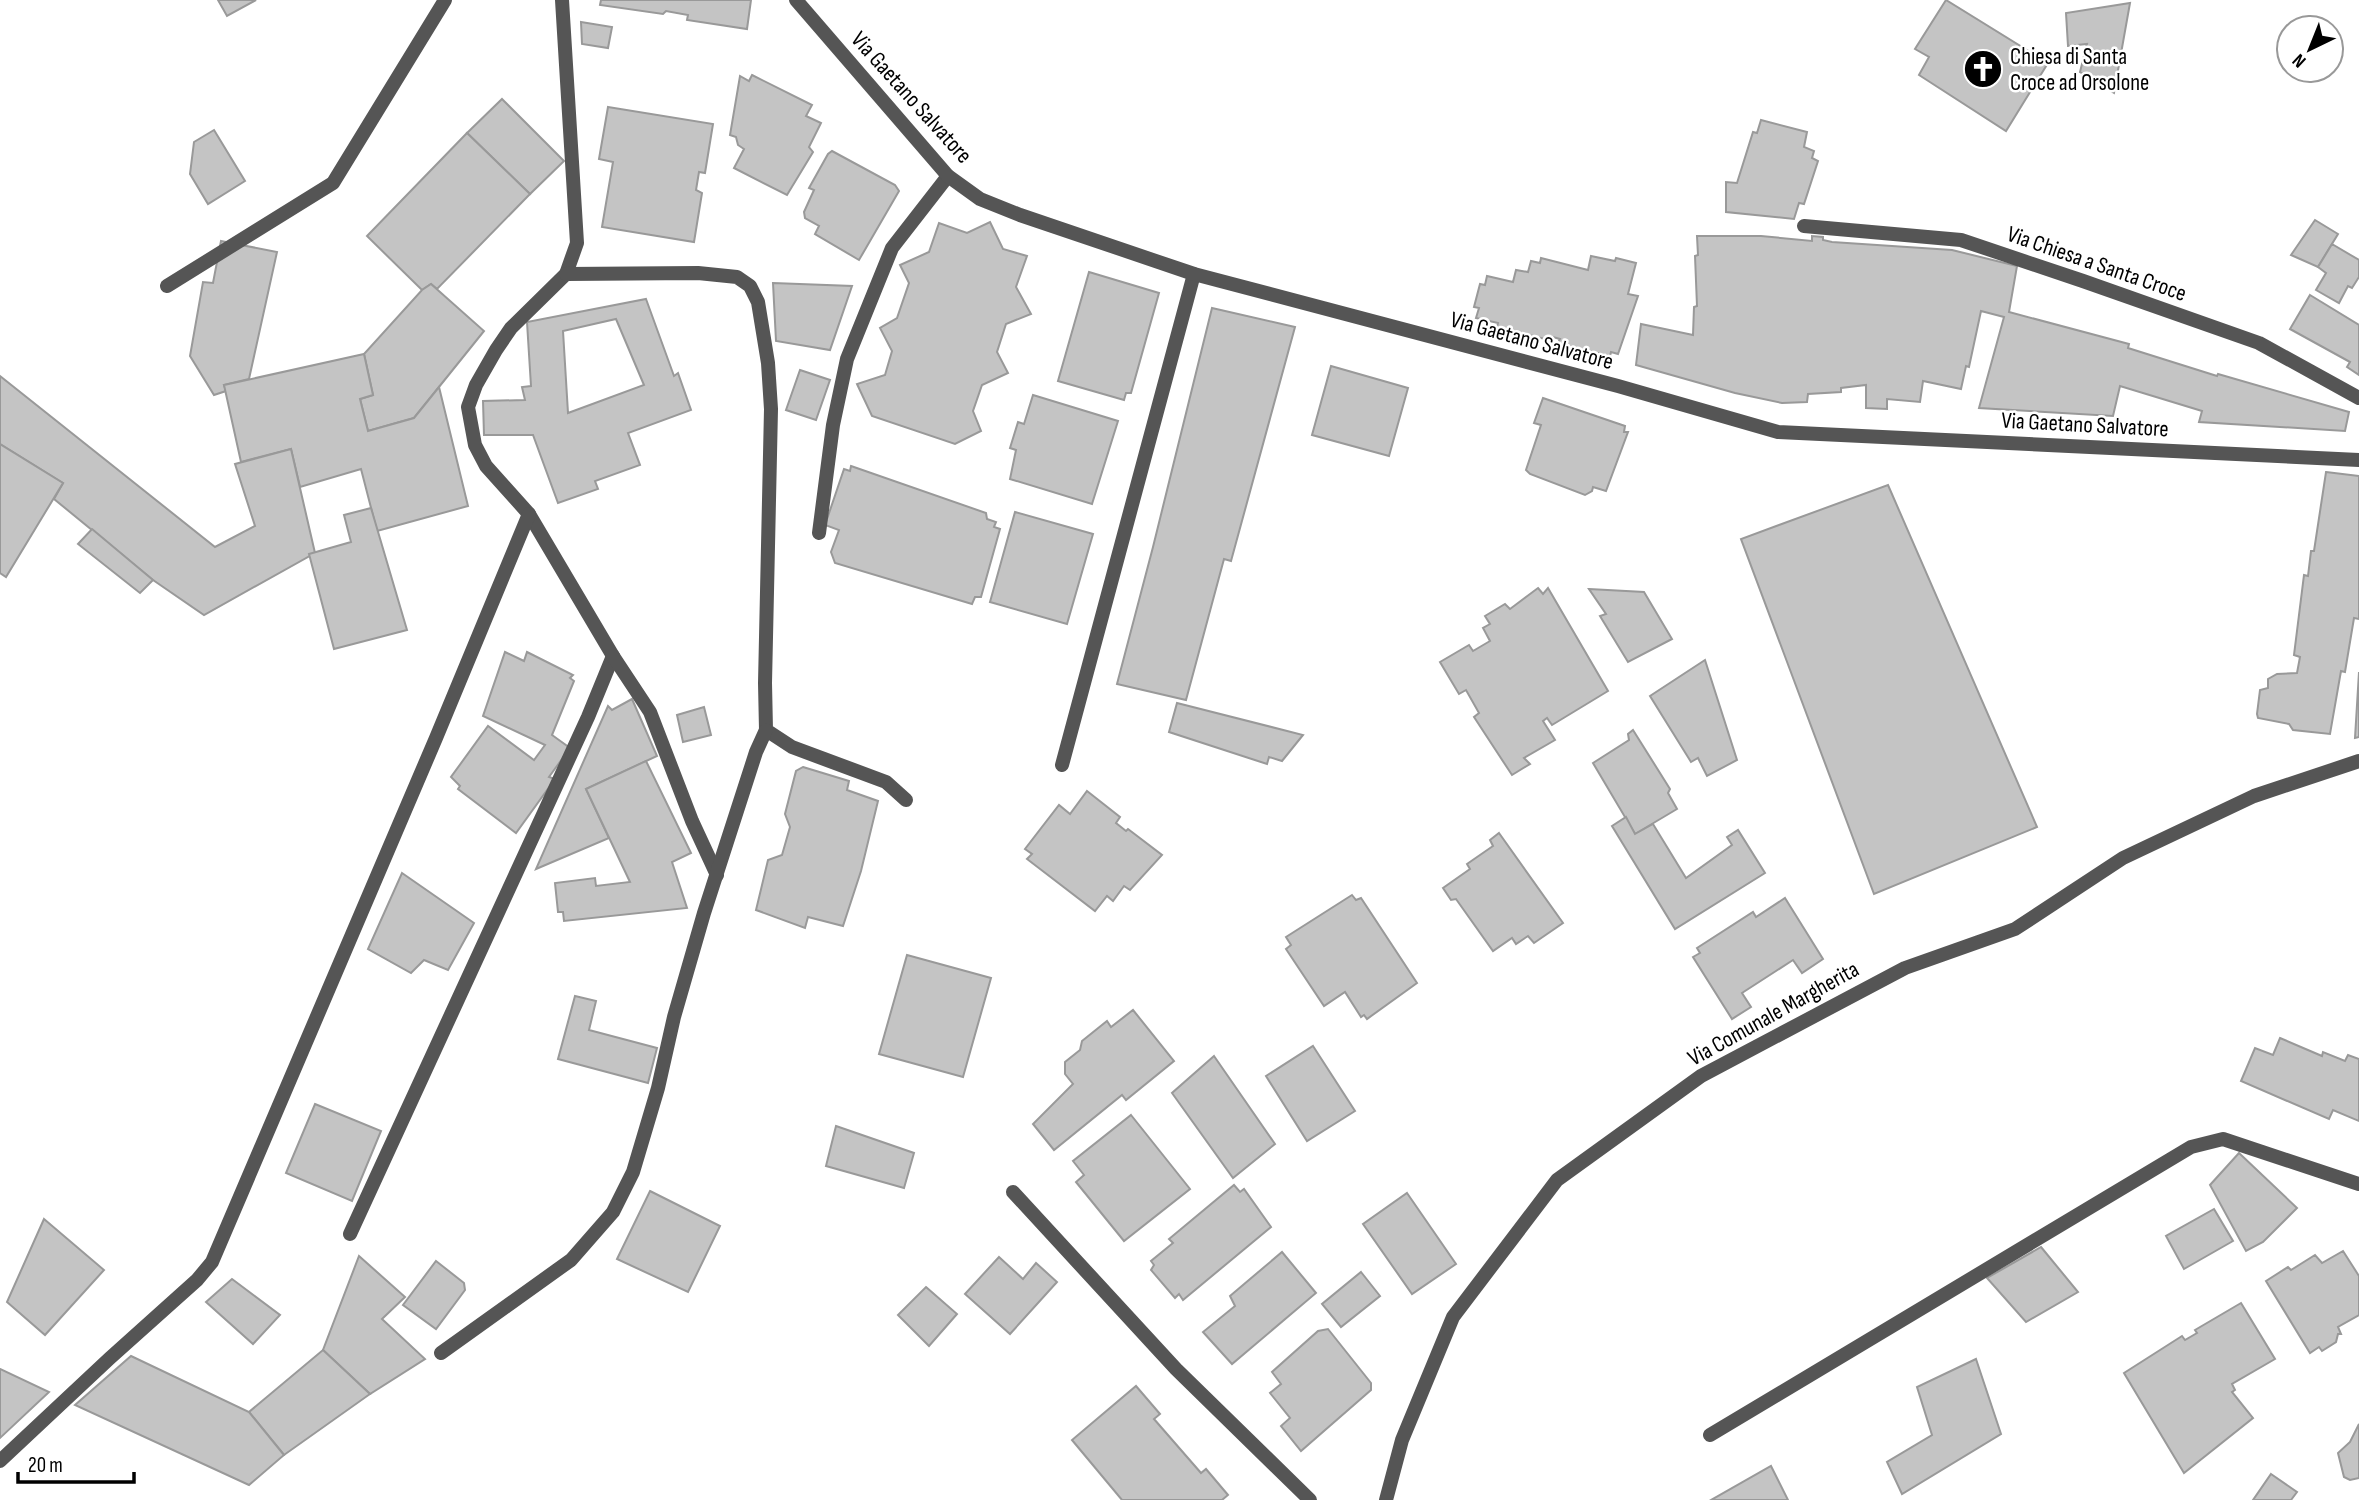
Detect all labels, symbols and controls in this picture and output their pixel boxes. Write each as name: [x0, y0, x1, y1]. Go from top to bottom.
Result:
north arrow: [2275, 14, 2345, 84]
street label: Via Gaetano Salvatore: [845, 26, 978, 169]
place label: Chiesa di Santa Croce ad Orsolone: [2010, 43, 2149, 97]
church icon: Chiesa di Santa Croce ad Orsolone: [1962, 48, 2004, 90]
text: N: [2288, 48, 2311, 72]
street label: Via Chiesa a Santa Croce: [2003, 220, 2190, 308]
street label: Via Gaetano Salvatore: [1447, 306, 1616, 376]
street label: Via Gaetano Salvatore: [2001, 407, 2169, 443]
street label: Via Comunale Margherita: [1683, 955, 1864, 1072]
scale bar: [18, 1440, 133, 1484]
text: 20 m: [28, 1453, 63, 1478]

